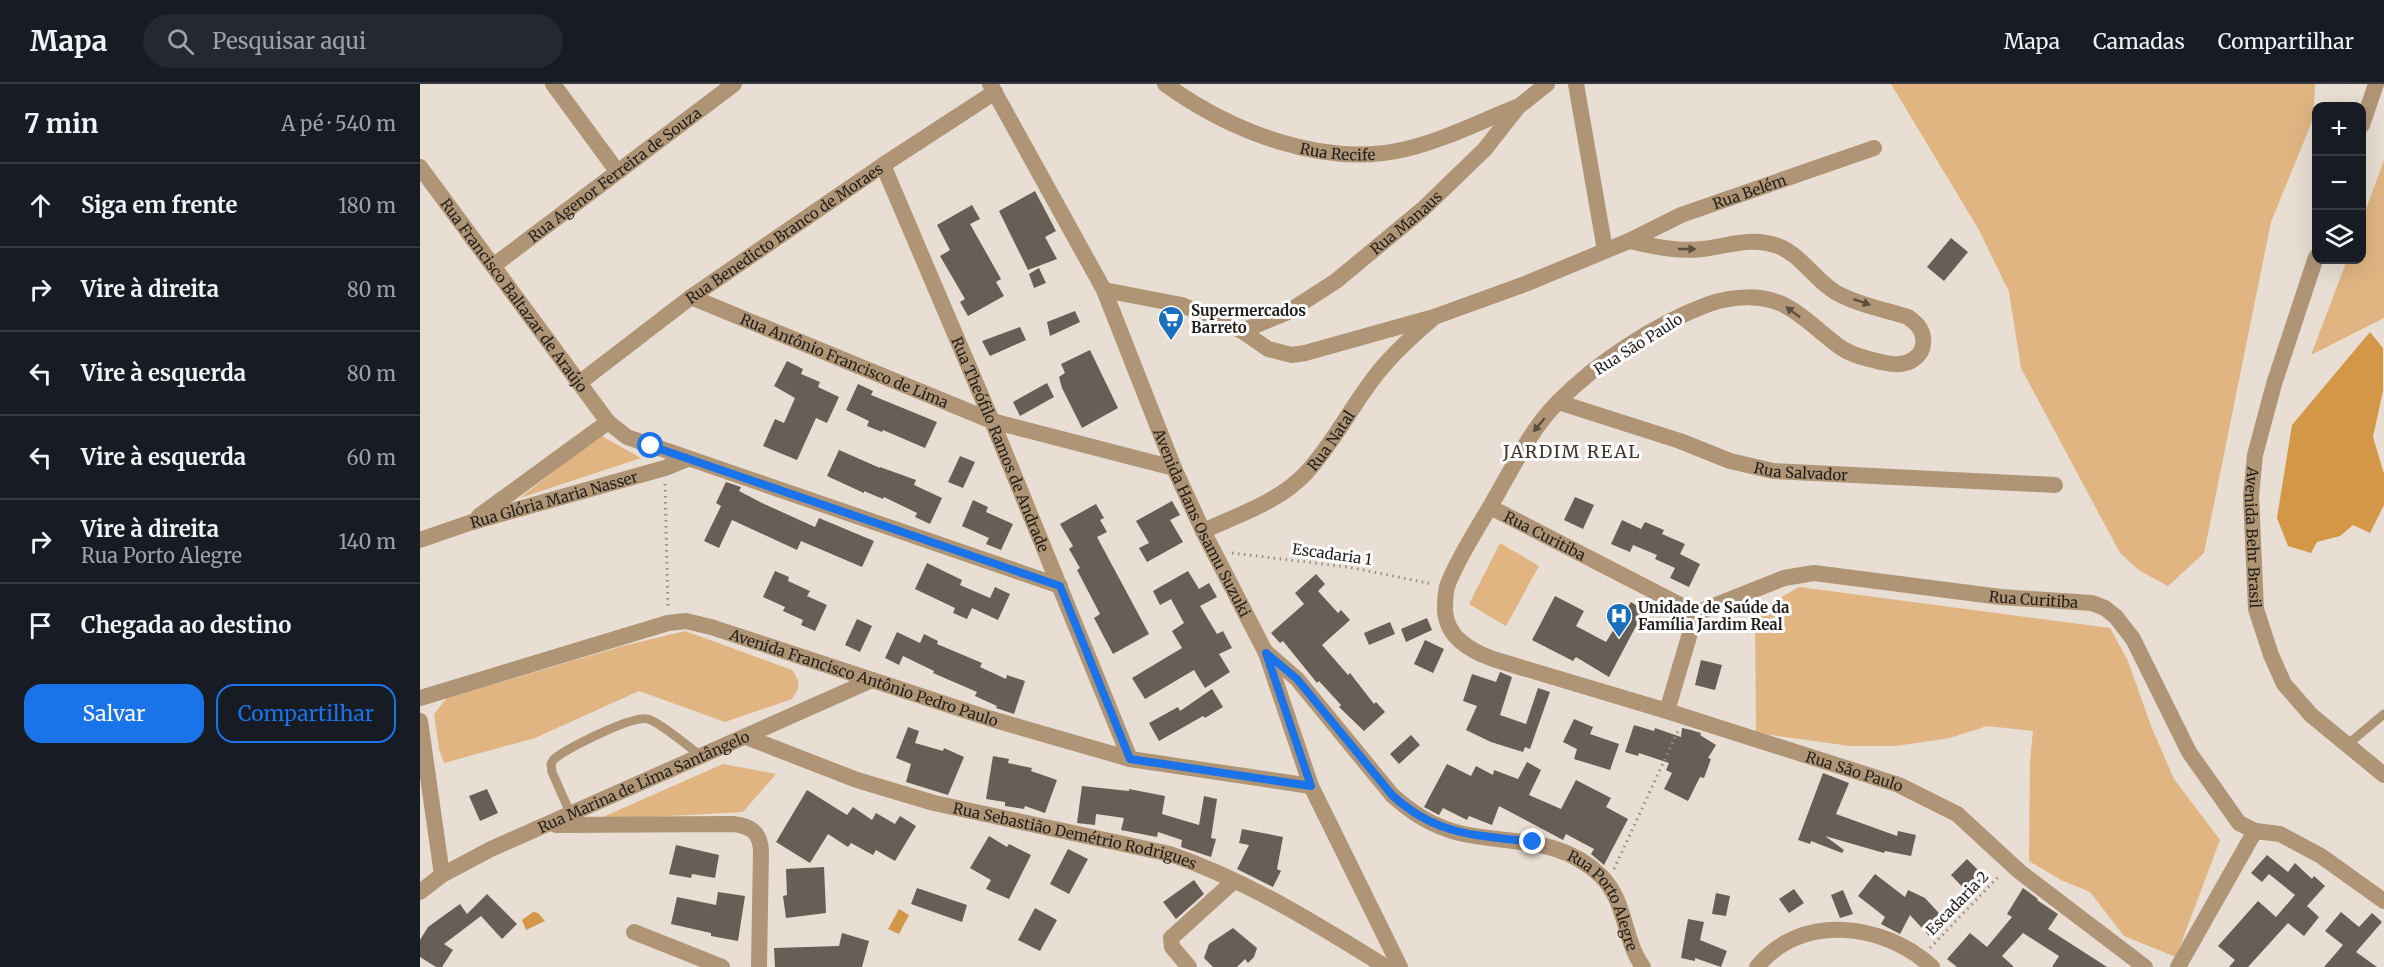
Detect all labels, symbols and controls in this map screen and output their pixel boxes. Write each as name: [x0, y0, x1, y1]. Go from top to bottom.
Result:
search box: [143, 14, 563, 68]
text: Mapa: [30, 23, 107, 59]
icon: search: [164, 25, 197, 58]
text: Pesquisar aqui: [212, 27, 366, 55]
text: Mapa: [2004, 28, 2060, 55]
text: Camadas: [2093, 28, 2185, 55]
text: Compartilhar: [2218, 28, 2354, 55]
map controls: [2312, 102, 2366, 264]
button: +: [2312, 102, 2366, 156]
street label: Rua Agenor Ferreira de Souza: [524, 103, 705, 246]
text: 7 min: [24, 107, 98, 140]
text: A pé · 540 m: [281, 111, 396, 136]
street label: Rua Recife: [1298, 138, 1376, 164]
button: −: [2312, 156, 2366, 210]
street label: Rua Benedicto Branco de Moraes: [682, 159, 886, 308]
street label: Rua Belém: [1710, 170, 1789, 213]
street label: Rua Manaus: [1366, 187, 1446, 259]
icon: ahead: [24, 189, 57, 222]
text: Siga em frente: [81, 191, 237, 219]
text: 180 m: [338, 193, 396, 218]
street label: Rua Francisco Baltazar de Araújo: [437, 194, 592, 396]
button: layers: [2312, 210, 2366, 264]
one-way arrow: [1678, 244, 1697, 254]
icon: right: [24, 273, 57, 306]
text: Vire à direita: [81, 275, 219, 303]
text: 80 m: [347, 277, 396, 302]
one-way arrow: [1853, 298, 1871, 307]
place label: Supermercados Barreto: [1191, 301, 1306, 337]
supermarket icon: Supermercados Barreto: [1156, 304, 1186, 342]
one-way arrow: [1786, 306, 1802, 318]
street label: Rua Antônio Francisco de Lima: [738, 309, 951, 412]
street label: Rua São Paulo: [1590, 309, 1686, 379]
street label: Rua Theófilo Ramos de Andrade: [948, 334, 1054, 555]
icon: left: [24, 357, 57, 390]
text: Vire à esquerda: [81, 359, 246, 387]
text: 80 m: [347, 361, 396, 386]
street label: Rua Natal: [1303, 406, 1358, 475]
one-way arrow: [1533, 418, 1545, 433]
street label: Avenida Hans Osamu Suzuki: [1149, 425, 1255, 620]
route start: [637, 432, 663, 458]
district label: JARDIM REAL: [1502, 440, 1641, 463]
icon: left: [24, 441, 57, 474]
text: Vire à esquerda: [81, 443, 246, 471]
text: 60 m: [346, 445, 396, 470]
street label: Rua Salvador: [1752, 457, 1849, 484]
street label: Avenida Behr Brasil: [2241, 465, 2265, 609]
street label: Rua Glória Maria Nasser: [468, 467, 640, 532]
street label: Rua Curitiba: [1501, 506, 1589, 564]
text: Vire à direita: [81, 515, 219, 543]
icon: right: [24, 525, 57, 558]
text: 140 m: [339, 529, 396, 554]
street label: Escadaria 1: [1291, 539, 1373, 569]
text: Rua Porto Alegre: [81, 543, 242, 568]
street label: Rua Curitiba: [1988, 586, 2079, 612]
place label: Unidade de Saúde da Família Jardim Real: [1638, 598, 1790, 634]
hospital icon: Unidade de Saúde da Família Jardim Real: [1604, 601, 1634, 639]
icon: arrive: [24, 609, 57, 642]
text: Chegada ao destino: [81, 611, 291, 639]
street label: Avenida Francisco Antônio Pedro Paulo: [727, 624, 1001, 730]
button: Salvar: [24, 684, 204, 743]
button: Compartilhar: [216, 684, 396, 743]
street label: Rua Marina de Lima Santângelo: [535, 726, 752, 837]
street label: Rua São Paulo: [1804, 746, 1906, 795]
street label: Rua Sebastião Demétrio Rodrigues: [951, 798, 1200, 873]
route end: [1519, 828, 1545, 854]
street label: Rua Porto Alegre: [1565, 845, 1642, 954]
street label: Escadaria 2: [1922, 867, 1992, 939]

